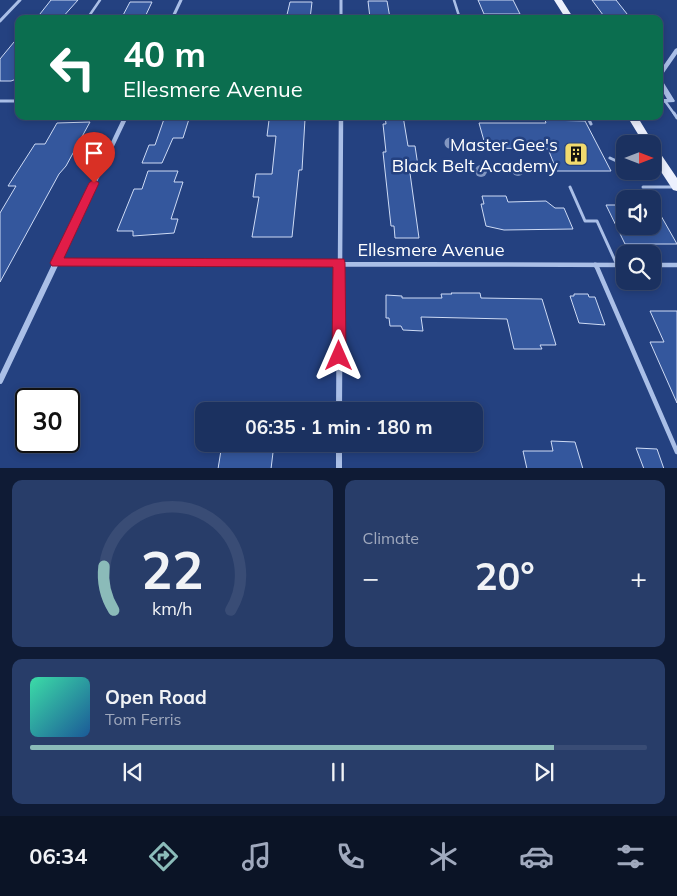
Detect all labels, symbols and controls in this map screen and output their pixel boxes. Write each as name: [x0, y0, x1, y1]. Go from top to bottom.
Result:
text: 40 m: [123, 32, 206, 76]
icon: left: [40, 35, 105, 100]
text: Ellesmere Avenue: [123, 75, 303, 103]
pin: [73, 132, 115, 183]
place label: Master Gee's Black Belt Academy: [392, 133, 558, 177]
north arrow: [616, 135, 661, 180]
map controls: [616, 135, 661, 290]
icon: arrive: [80, 139, 108, 167]
building icon: Master Gee's Black Belt Academy: [563, 141, 589, 167]
button: sound: [616, 190, 661, 235]
street label: Ellesmere Avenue: [357, 238, 505, 261]
button: search: [616, 245, 661, 290]
position arrow: [312, 329, 364, 381]
speed limit sign: 30: [15, 388, 80, 453]
text: 06:35 · 1 min · 180 m: [245, 415, 433, 439]
text: Climate: [363, 528, 419, 548]
text: 22: [141, 537, 203, 602]
text: 20°: [475, 552, 535, 600]
text: −: [363, 560, 379, 595]
text: +: [630, 560, 647, 595]
text: km/h: [152, 597, 192, 619]
text: Open Road: [105, 685, 207, 709]
text: Tom Ferris: [105, 709, 182, 729]
icon: previous: [119, 758, 147, 786]
icon: pause: [324, 758, 352, 786]
icon: next: [530, 758, 558, 786]
icon: directions: [146, 839, 181, 874]
icon: music: [239, 839, 274, 874]
icon: phone: [333, 839, 368, 874]
icon: climate: [426, 839, 461, 874]
icon: car: [519, 839, 554, 874]
icon: filters: [613, 839, 648, 874]
text: 06:34: [29, 842, 87, 870]

